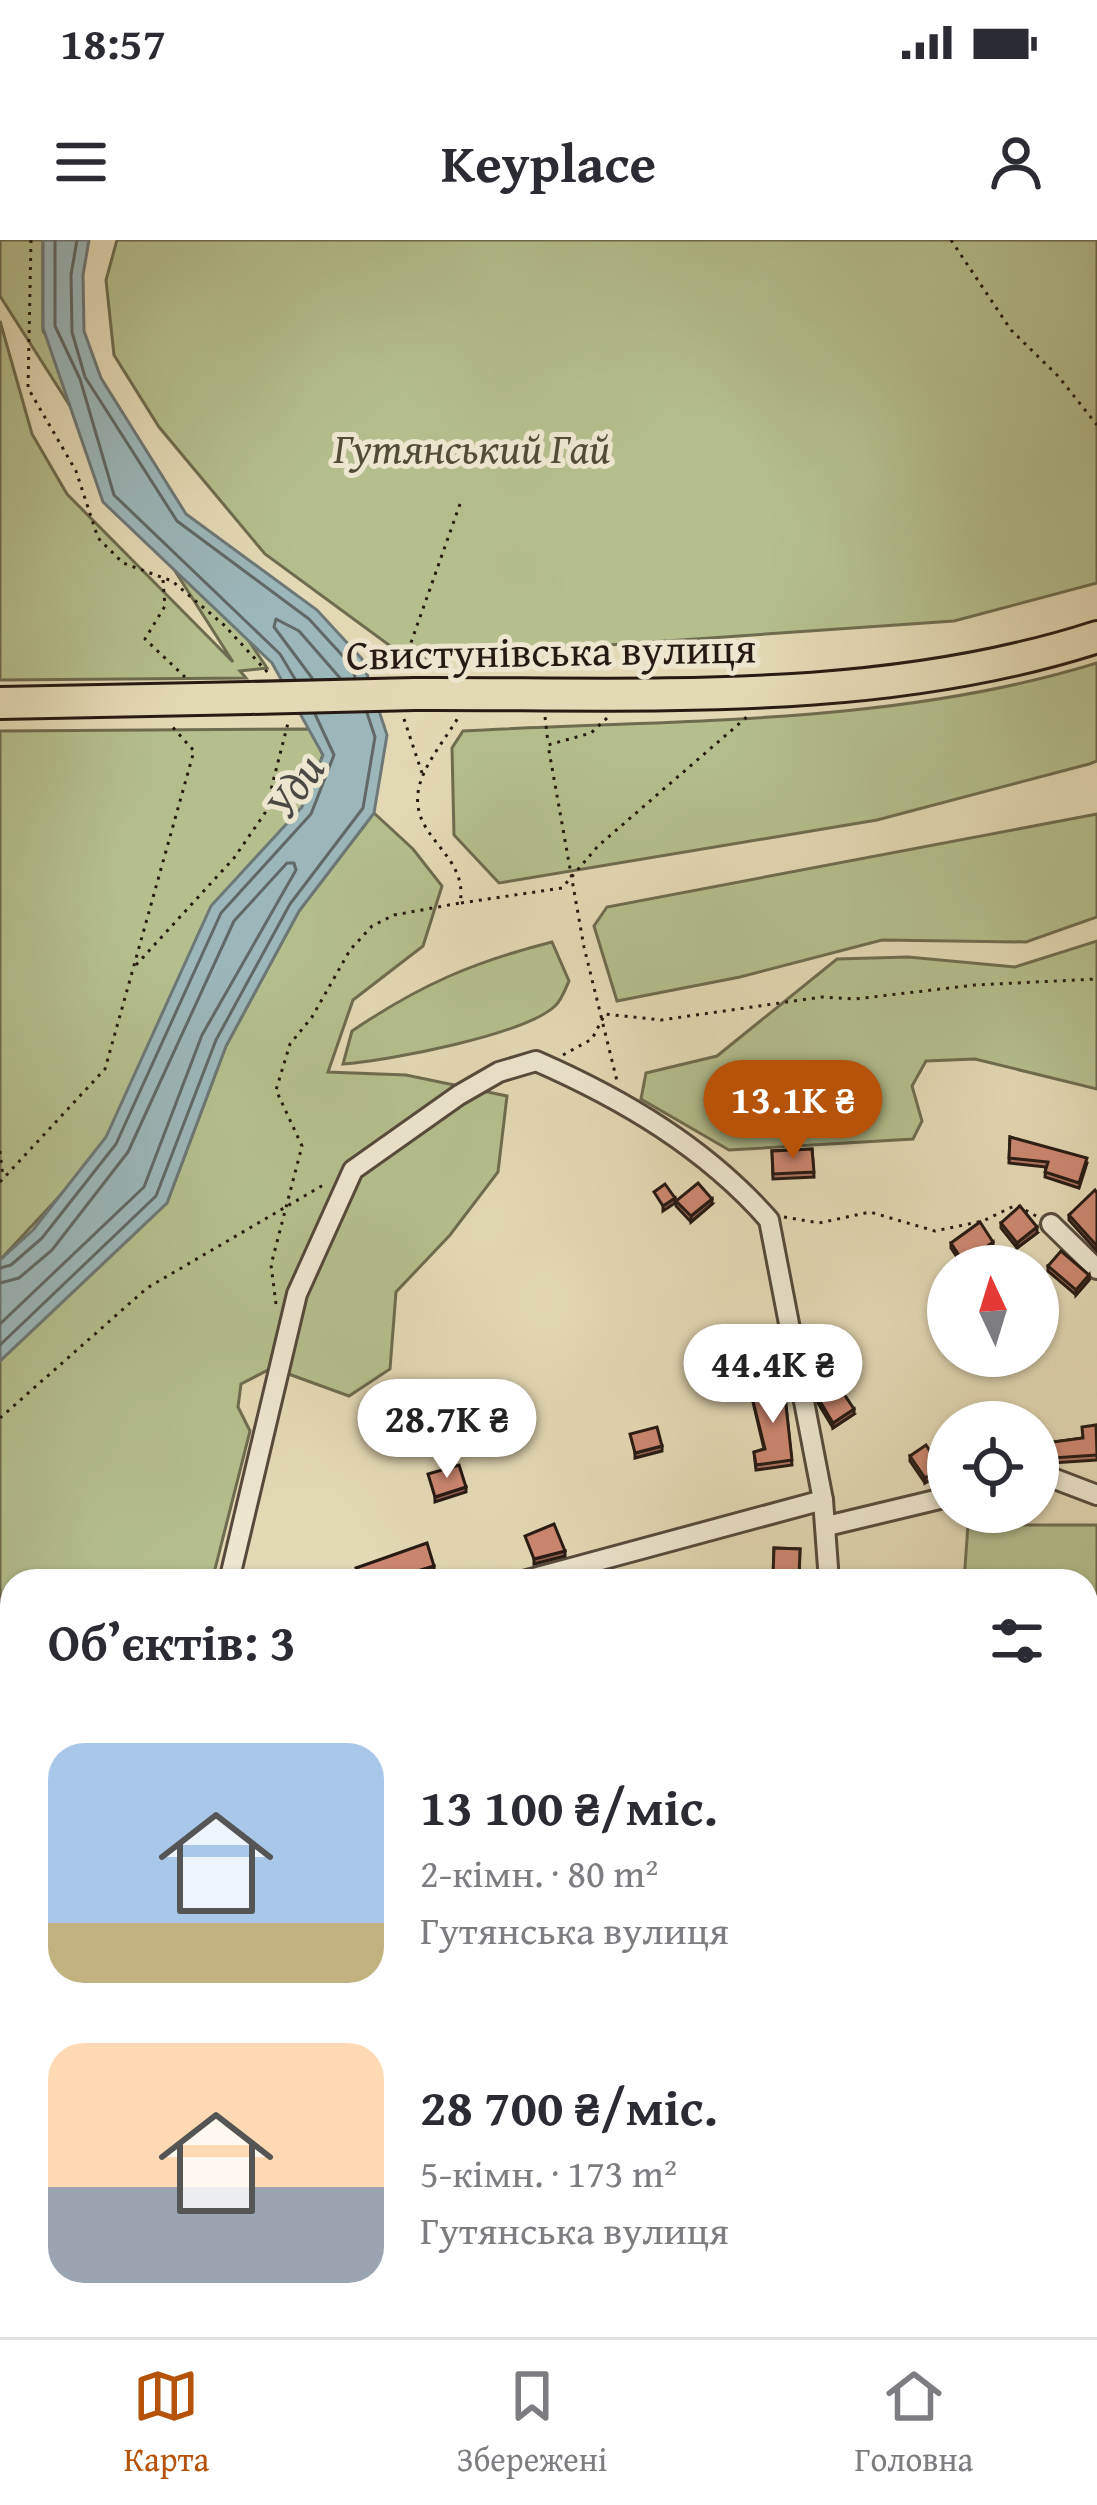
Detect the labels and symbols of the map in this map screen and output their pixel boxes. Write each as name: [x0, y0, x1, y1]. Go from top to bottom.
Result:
park label: Гутянський Гай: [332, 417, 611, 478]
street label: Свистунівська вулиця: [345, 616, 757, 685]
water label: Уди: [248, 740, 339, 832]
pin: 13.1K ₴: [682, 1060, 904, 1162]
north arrow: [927, 1245, 1059, 1377]
pin: 44.4K ₴: [662, 1324, 884, 1426]
pin: 28.7K ₴: [336, 1379, 558, 1481]

